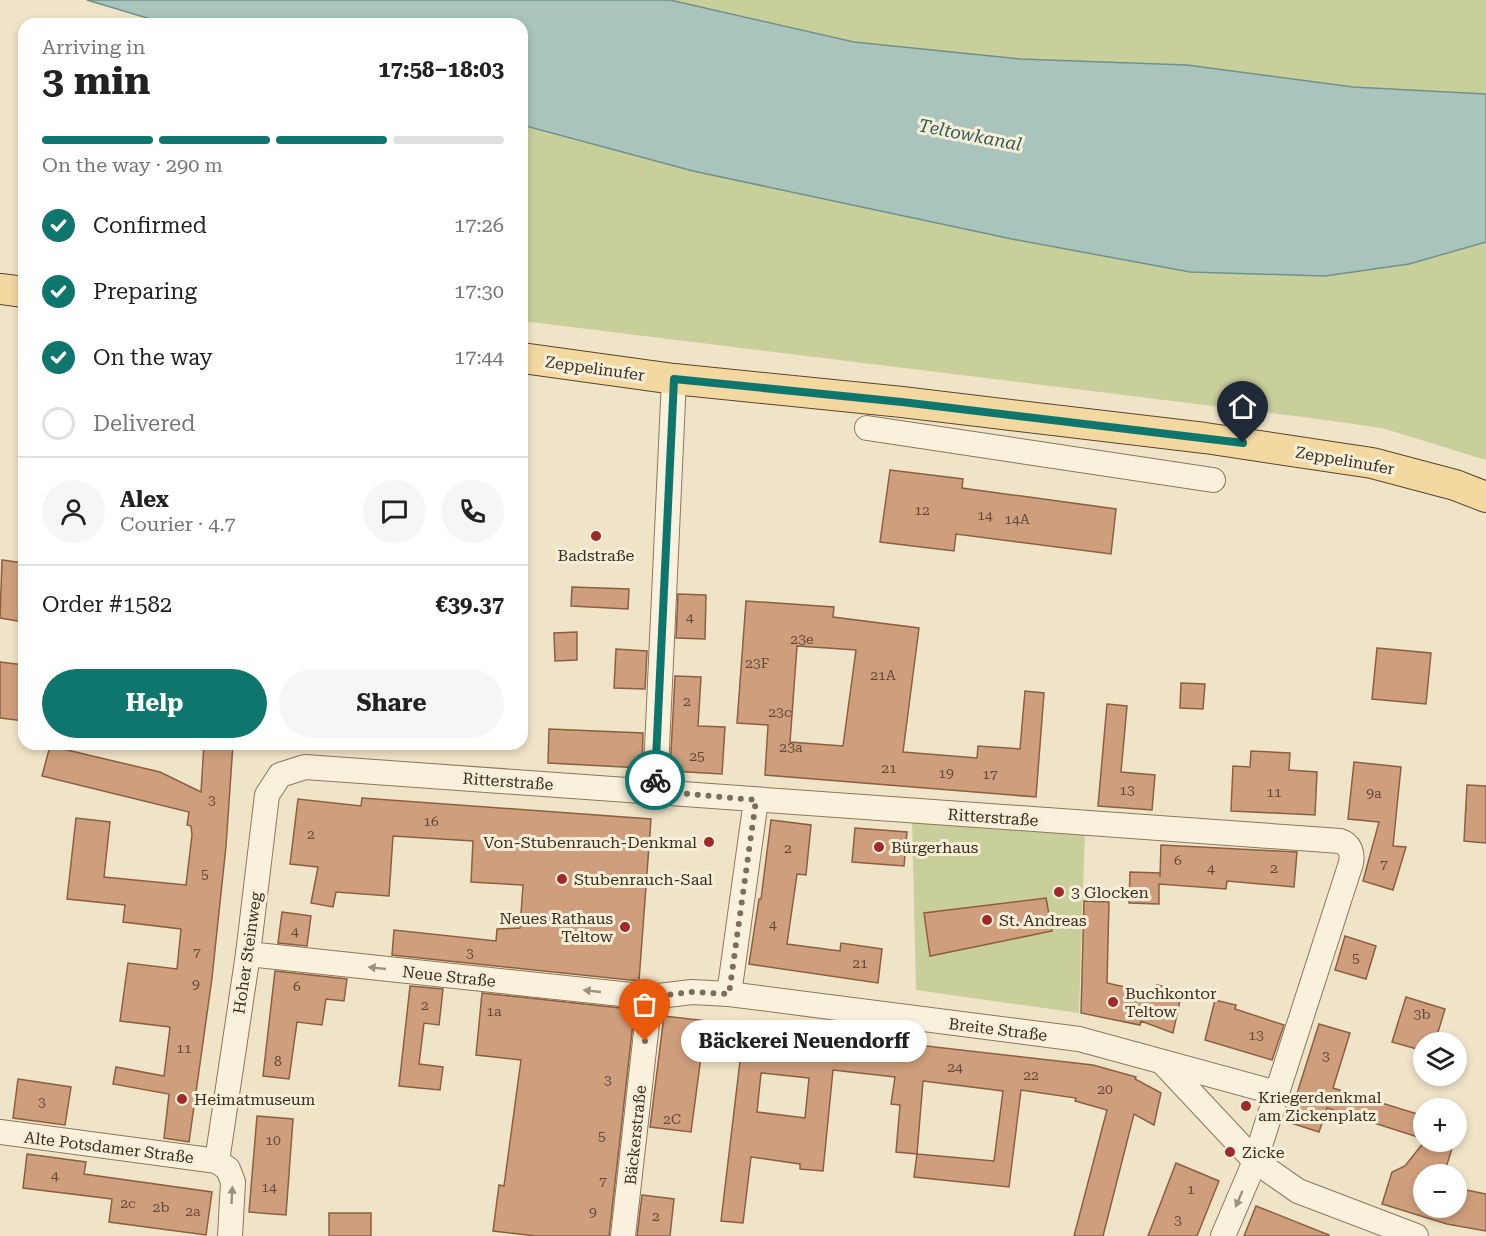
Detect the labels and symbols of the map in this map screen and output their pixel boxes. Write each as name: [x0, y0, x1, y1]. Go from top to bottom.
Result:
water label: Teltowkanal: [917, 114, 1023, 155]
street label: Zeppelinufer: [544, 352, 646, 385]
pin: [1217, 381, 1268, 443]
street label: Zeppelinufer: [1294, 442, 1396, 479]
house number: 12: [914, 502, 930, 518]
house number: 14: [977, 507, 993, 523]
house number: 14A: [1004, 511, 1030, 527]
marker: Badstraße: [589, 529, 603, 543]
place label: Badstraße: [558, 546, 635, 565]
house number: 4: [686, 609, 694, 625]
house number: 23e: [790, 631, 814, 647]
house number: 23F: [745, 655, 769, 671]
house number: 21A: [870, 667, 896, 683]
house number: 2: [683, 693, 691, 709]
house number: 23c: [768, 704, 792, 720]
house number: 23a: [779, 739, 803, 755]
house number: 25: [689, 748, 705, 764]
courier: [625, 750, 685, 810]
house number: 21: [881, 760, 897, 776]
house number: 19: [938, 765, 954, 781]
house number: 17: [982, 766, 998, 782]
street label: Ritterstraße: [462, 769, 554, 794]
house number: 13: [1119, 782, 1135, 798]
house number: 11: [1266, 784, 1282, 800]
house number: 9a: [1366, 785, 1382, 801]
house number: 3: [208, 792, 216, 808]
street label: Ritterstraße: [947, 805, 1039, 830]
house number: 16: [423, 813, 439, 829]
house number: 2: [307, 826, 315, 842]
place label: Von-Stubenrauch-Denkmal: [483, 833, 697, 852]
marker: Von-Stubenrauch-Denkmal: [702, 835, 716, 849]
place label: Bürgerhaus: [891, 838, 979, 857]
house number: 2: [784, 840, 792, 856]
marker: Bürgerhaus: [872, 840, 886, 854]
house number: 6: [1174, 852, 1182, 868]
house number: 7: [1380, 856, 1388, 872]
house number: 4: [1207, 860, 1215, 876]
house number: 2: [1270, 860, 1278, 876]
house number: 5: [201, 866, 209, 882]
place label: Stubenrauch-Saal: [574, 870, 713, 889]
marker: Stubenrauch-Saal: [555, 872, 569, 886]
place label: 3 Glocken: [1071, 883, 1149, 902]
marker: 3 Glocken: [1052, 885, 1066, 899]
street label: Hoher Steinweg: [230, 890, 266, 1015]
place label: Neues Rathaus Teltow: [499, 909, 614, 946]
place label: St. Andreas: [999, 911, 1087, 930]
marker: St. Andreas: [980, 913, 994, 927]
house number: 4: [769, 916, 777, 932]
marker: Neues Rathaus Teltow: [618, 920, 632, 934]
house number: 4: [291, 923, 299, 939]
house number: 7: [193, 944, 201, 960]
house number: 3: [466, 945, 474, 961]
house number: 5: [1352, 950, 1360, 966]
house number: 21: [852, 955, 868, 971]
street label: Neue Straße: [401, 962, 497, 991]
one-way arrow: [367, 963, 386, 973]
house number: 9: [192, 976, 200, 992]
house number: 6: [293, 978, 301, 994]
pin: [619, 979, 670, 1041]
place label: Buchkontor Teltow: [1125, 984, 1217, 1021]
one-way arrow: [582, 986, 601, 996]
marker: Buchkontor Teltow: [1106, 995, 1120, 1009]
house number: 2: [421, 997, 429, 1013]
house number: 1a: [486, 1003, 502, 1019]
house number: 3b: [1414, 1006, 1430, 1022]
street label: Breite Straße: [947, 1014, 1049, 1045]
callout: Bäckerei Neuendorff: [681, 1020, 927, 1062]
house number: 13: [1248, 1027, 1264, 1043]
house number: 11: [176, 1040, 192, 1056]
house number: 3: [1322, 1048, 1330, 1064]
house number: 8: [274, 1053, 282, 1069]
house number: 24: [947, 1059, 963, 1075]
house number: 22: [1023, 1067, 1039, 1083]
house number: 3: [604, 1072, 612, 1088]
house number: 20: [1097, 1081, 1113, 1097]
street label: Bäckerstraße: [621, 1084, 650, 1186]
place label: Kriegerdenkmal am Zickenplatz: [1258, 1088, 1381, 1125]
place label: Heimatmuseum: [194, 1090, 316, 1109]
marker: Heimatmuseum: [175, 1092, 189, 1106]
house number: 3: [38, 1094, 46, 1110]
marker: Kriegerdenkmal am Zickenplatz: [1239, 1099, 1253, 1113]
house number: 2C: [663, 1111, 681, 1127]
street label: Alte Potsdamer Straße: [23, 1128, 195, 1167]
house number: 5: [598, 1128, 606, 1144]
house number: 10: [265, 1132, 281, 1148]
place label: Zicke: [1242, 1143, 1285, 1162]
marker: Zicke: [1223, 1145, 1237, 1159]
house number: 4: [51, 1167, 59, 1183]
house number: 7: [599, 1173, 607, 1189]
house number: 14: [261, 1179, 277, 1195]
house number: 1: [1187, 1181, 1195, 1197]
one-way arrow: [227, 1186, 236, 1205]
one-way arrow: [1234, 1190, 1244, 1208]
house number: 2c: [120, 1195, 136, 1211]
house number: 2b: [153, 1199, 169, 1215]
house number: 2a: [185, 1203, 201, 1219]
house number: 9: [589, 1204, 597, 1220]
house number: 2: [652, 1208, 660, 1224]
house number: 3: [1174, 1212, 1182, 1228]

